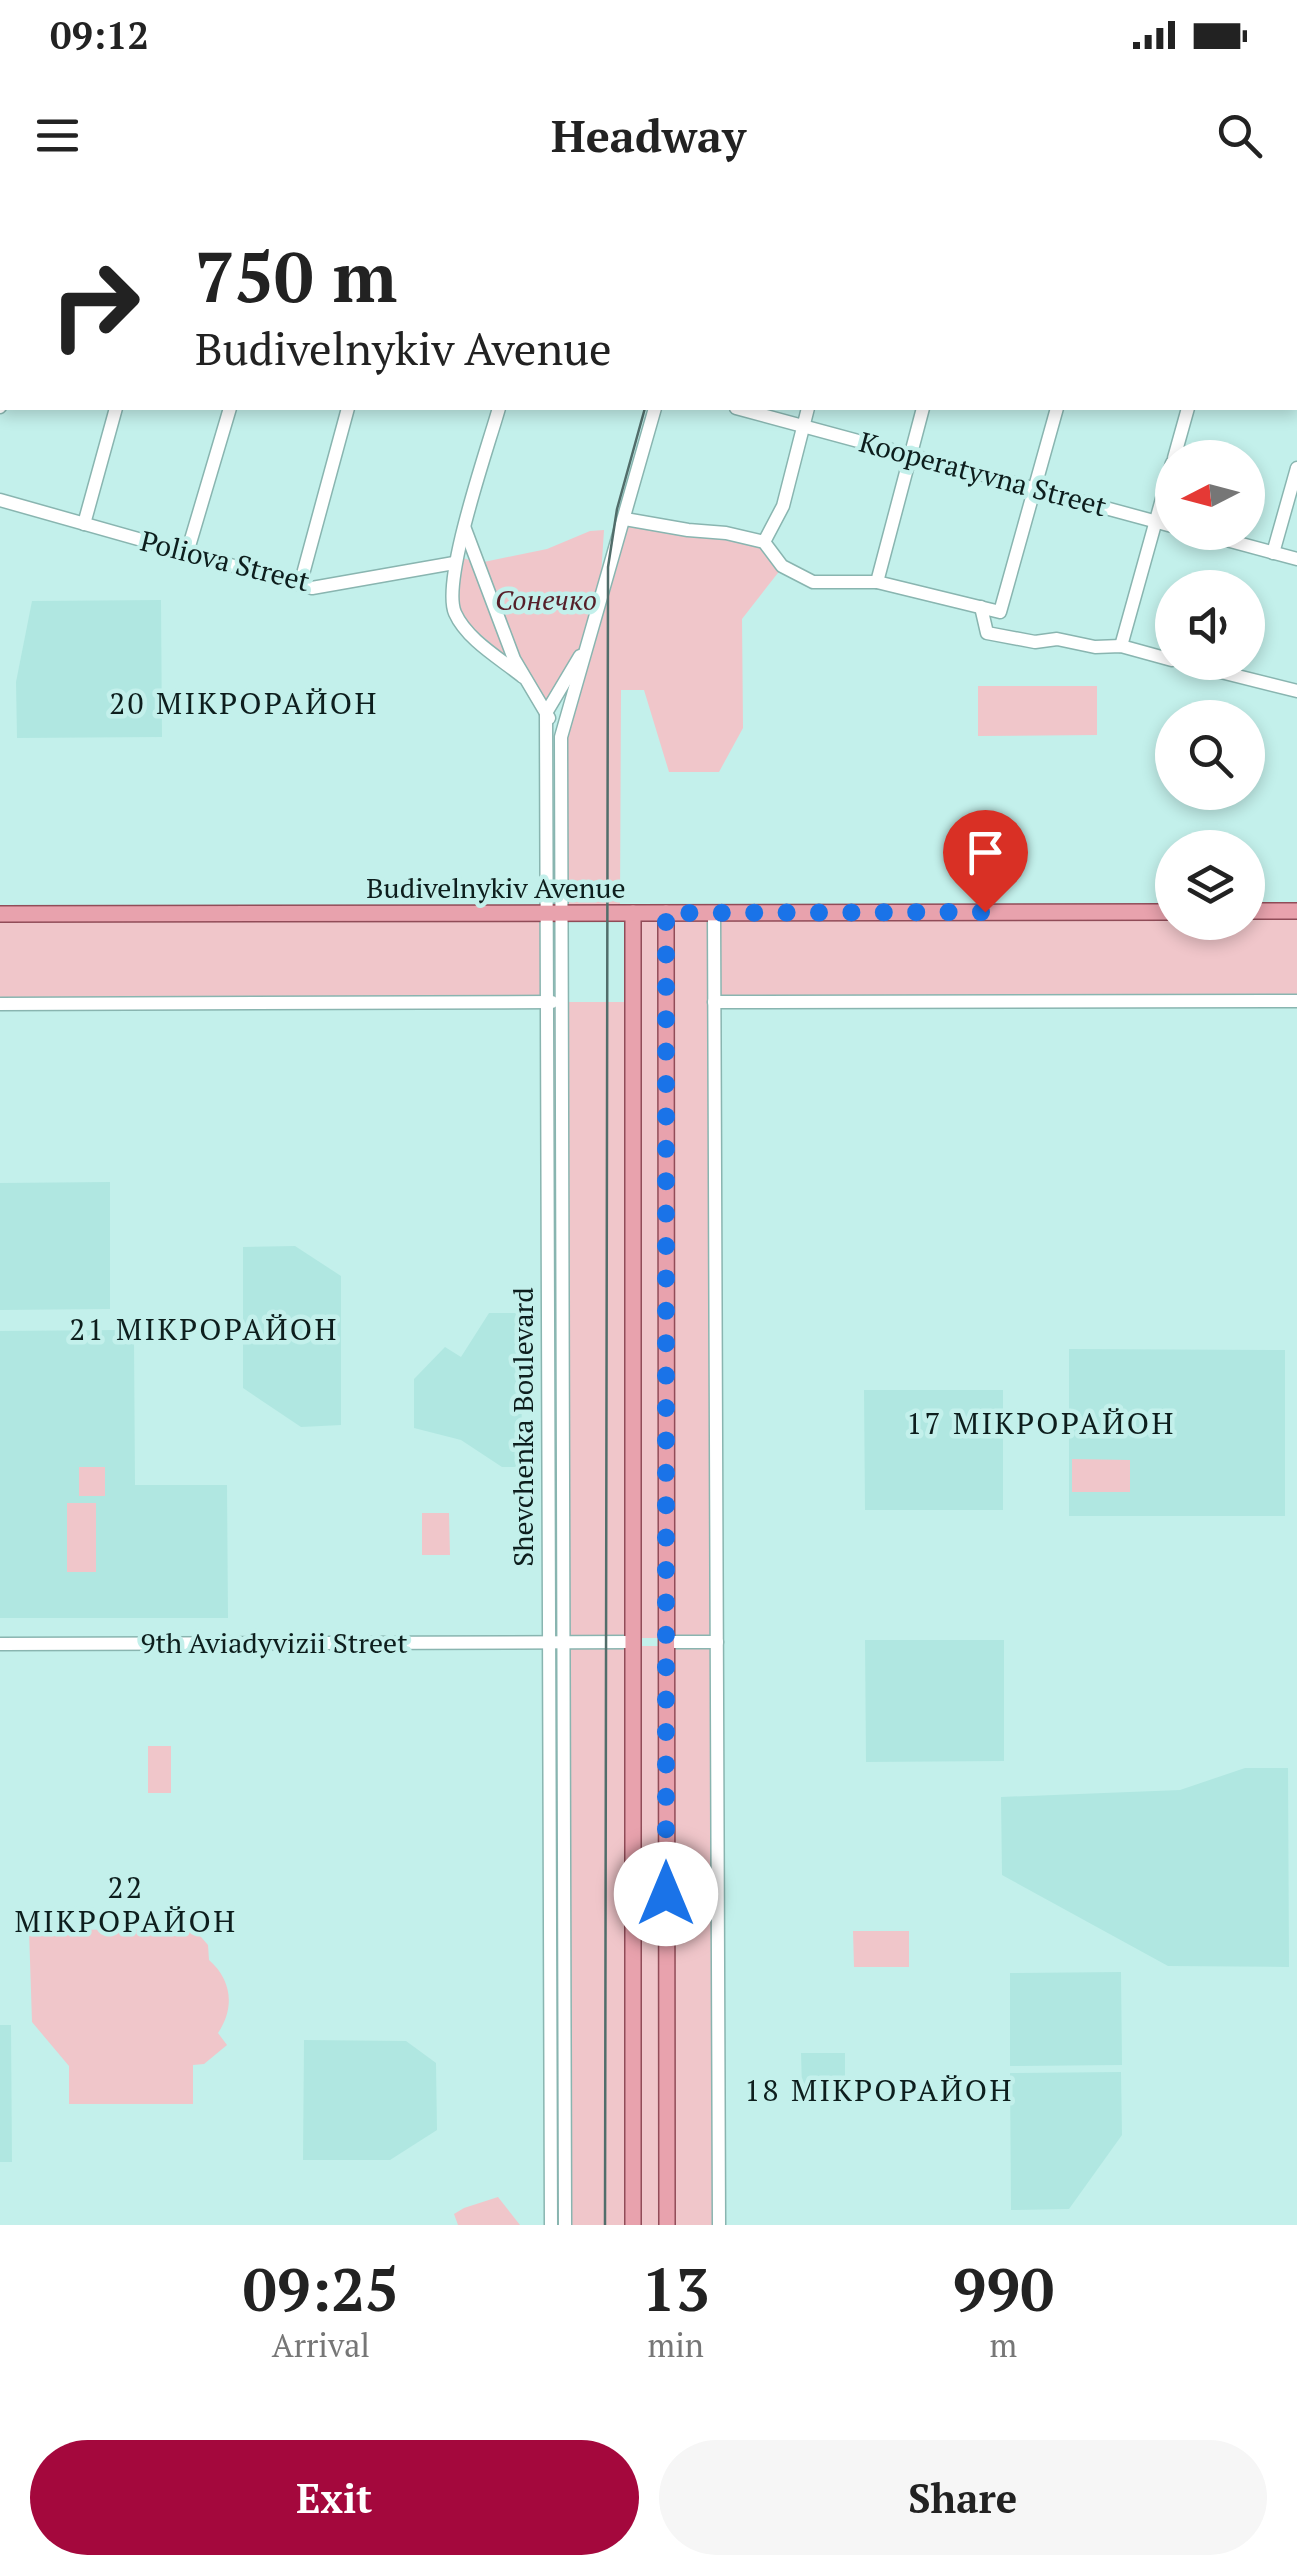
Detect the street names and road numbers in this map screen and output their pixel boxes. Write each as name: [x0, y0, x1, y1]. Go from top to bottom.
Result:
street label: Kooperatyvna Street: [855, 423, 1111, 524]
street label: Poliova Street: [137, 522, 314, 600]
street label: Budivelnykiv Avenue: [366, 869, 626, 906]
street label: Shevchenka Boulevard: [504, 1287, 541, 1567]
street label: 9th Aviadyvizii Street: [140, 1624, 408, 1661]

